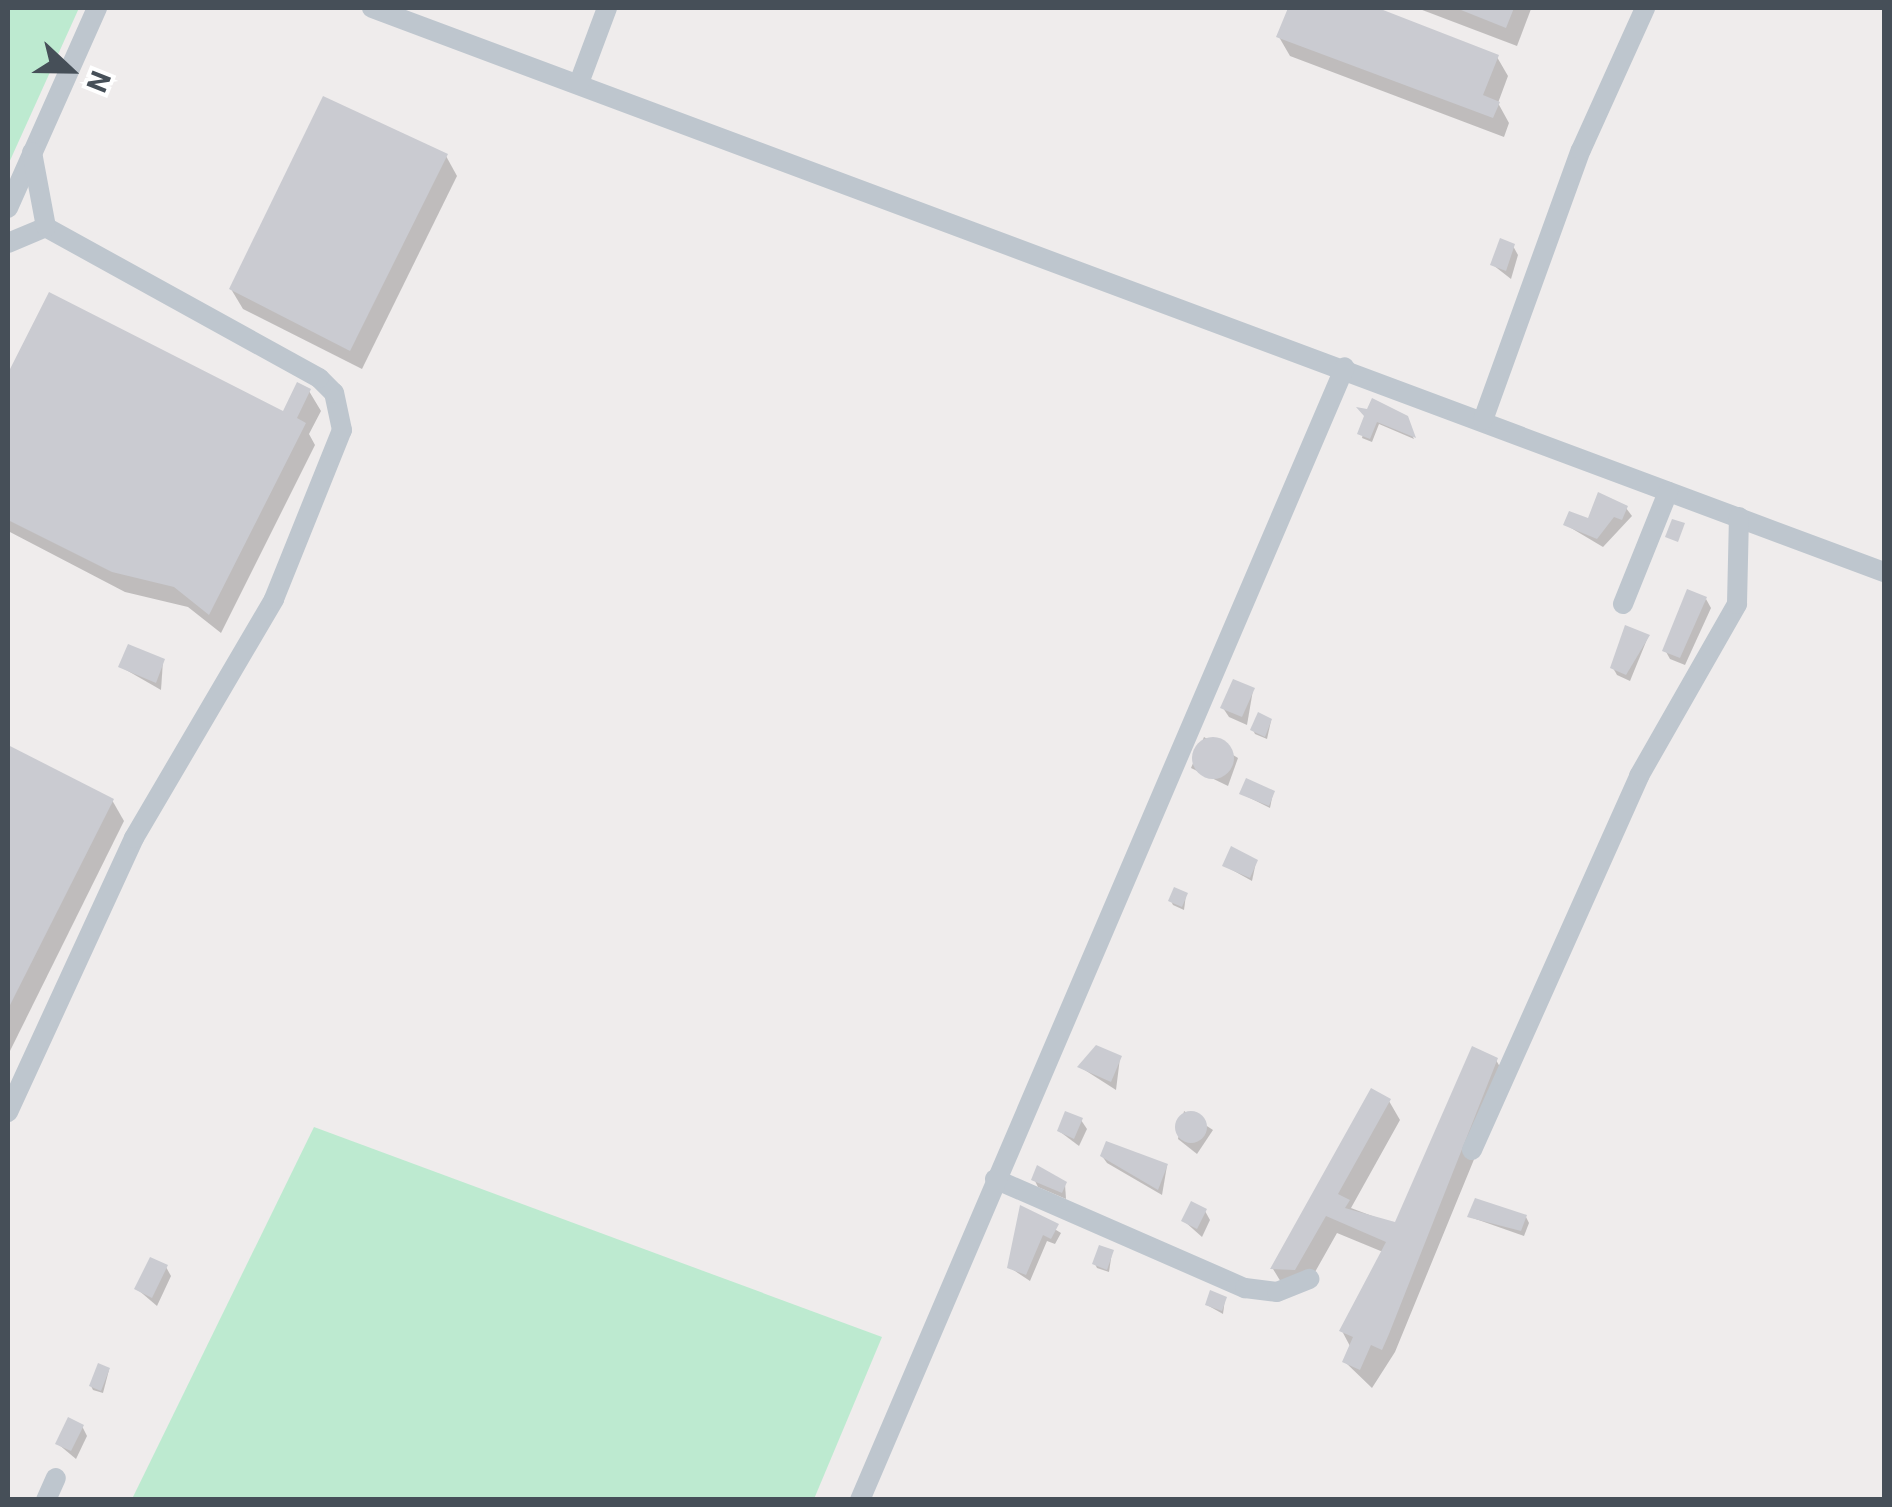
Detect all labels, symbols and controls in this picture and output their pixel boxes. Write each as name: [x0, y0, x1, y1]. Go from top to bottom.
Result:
north arrow: [20, 20, 120, 120]
text: N: [79, 66, 117, 97]

